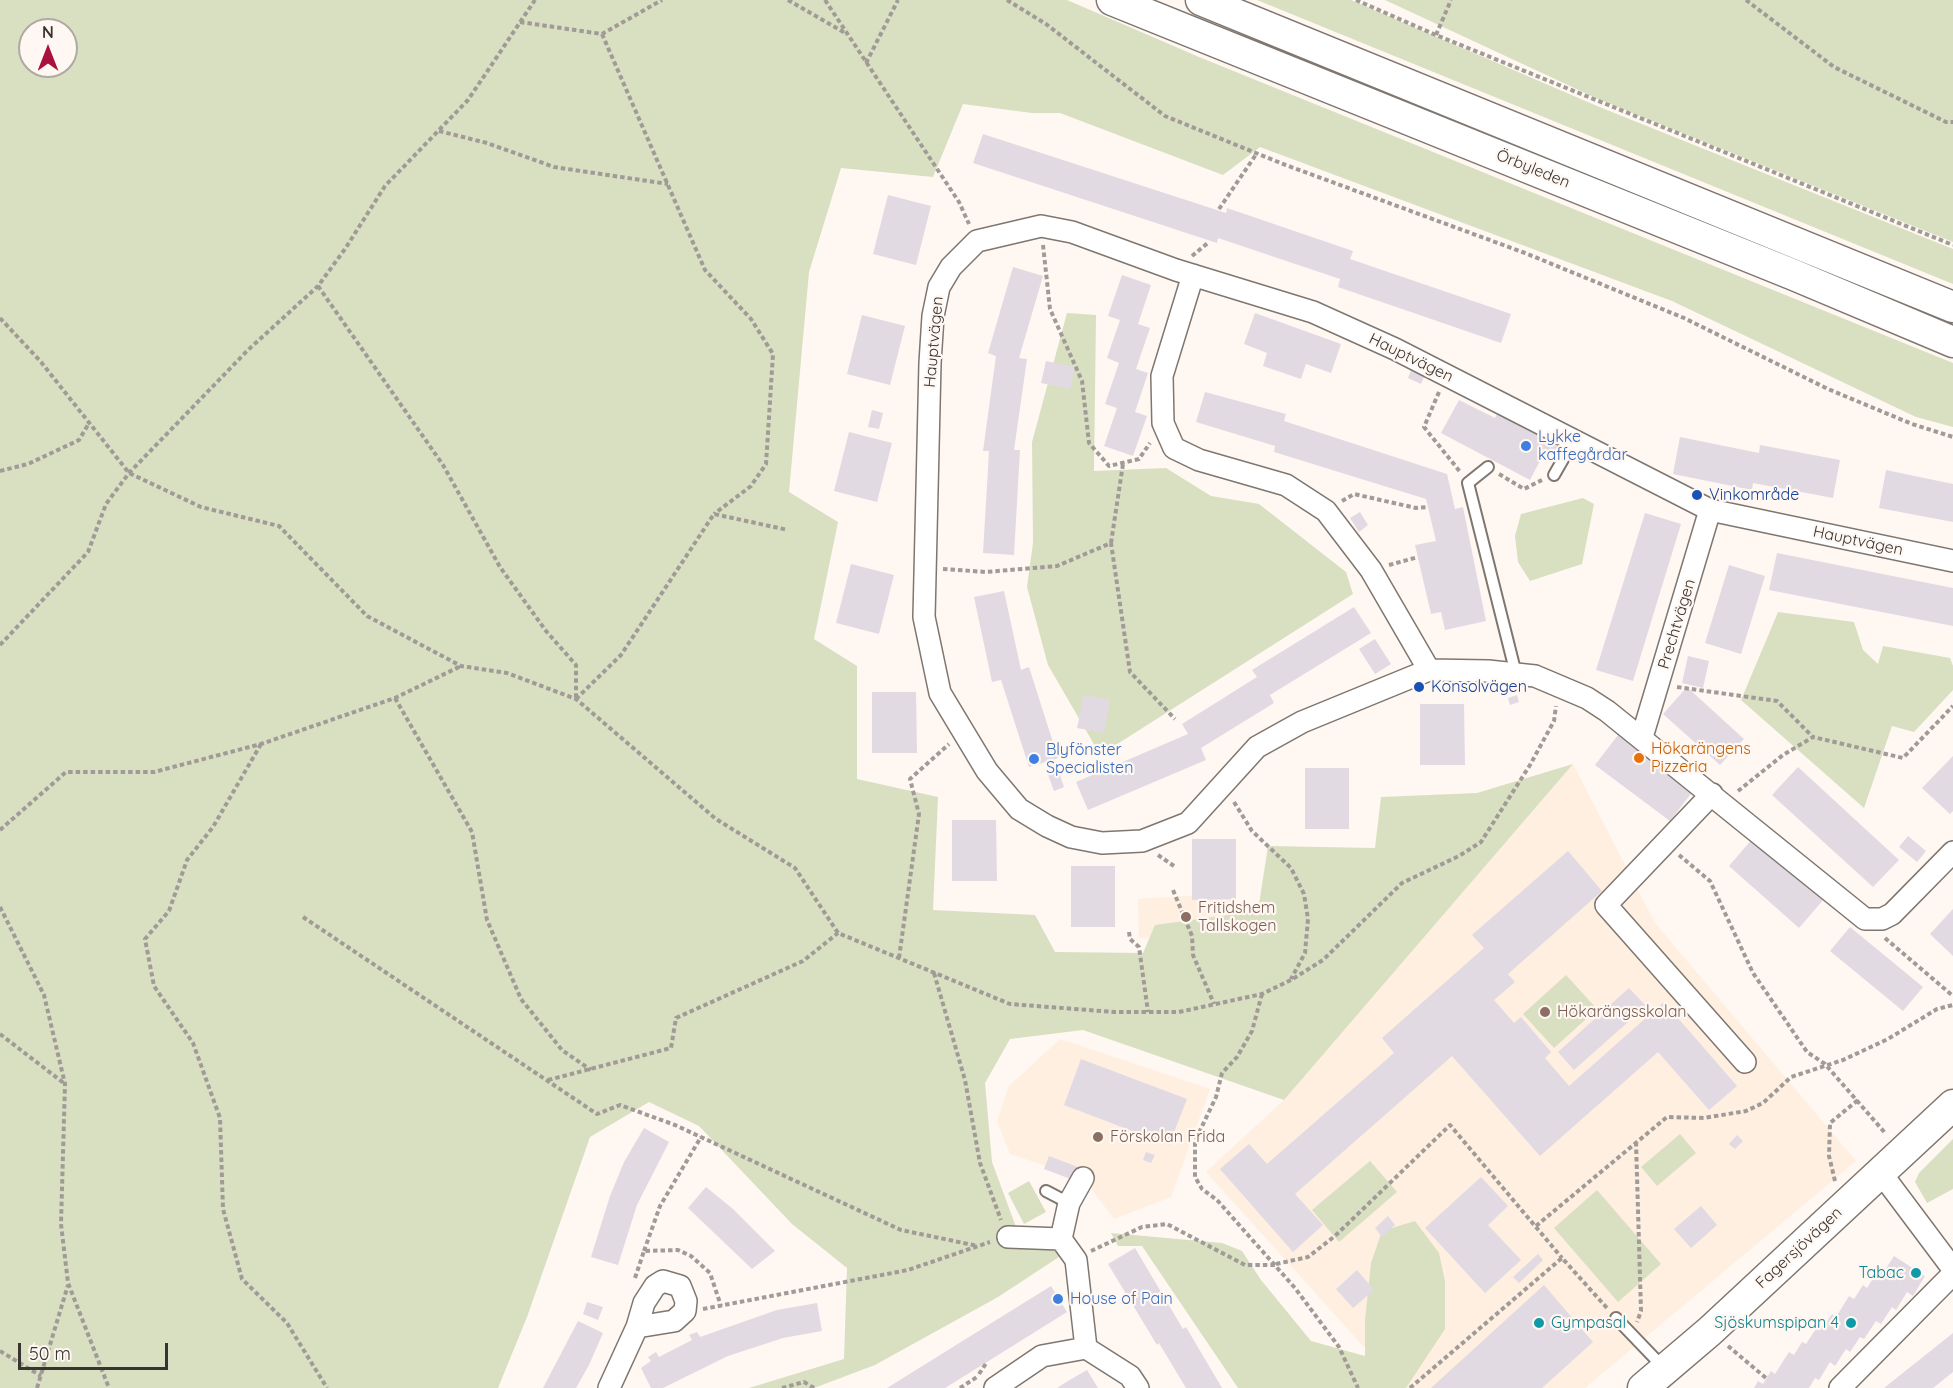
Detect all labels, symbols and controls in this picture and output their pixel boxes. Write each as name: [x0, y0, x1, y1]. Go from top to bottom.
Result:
north arrow: [18, 18, 78, 78]
text: N: [42, 22, 54, 42]
street label: Örbyleden: [1493, 146, 1573, 192]
street label: Hauptvägen: [920, 296, 948, 388]
street label: Hauptvägen: [1366, 329, 1456, 387]
place label: Lykke kaffegårdar: [1538, 427, 1628, 465]
marker: Lykke kaffegårdar: [1519, 439, 1533, 453]
place label: Vinkområde: [1709, 485, 1799, 505]
marker: Vinkområde: [1690, 488, 1704, 502]
street label: Hauptvägen: [1811, 522, 1905, 560]
street label: Prechtvägen: [1654, 577, 1700, 671]
place label: Konsolvägen: [1431, 677, 1527, 697]
marker: Konsolvägen: [1412, 680, 1426, 694]
place label: Hökarängens Pizzeria: [1651, 739, 1751, 777]
place label: Blyfönster Specialisten: [1046, 740, 1133, 778]
marker: Hökarängens Pizzeria: [1632, 751, 1646, 765]
marker: Blyfönster Specialisten: [1027, 752, 1041, 766]
place label: Fritidshem Tallskogen: [1198, 898, 1276, 936]
marker: Fritidshem Tallskogen: [1179, 910, 1193, 924]
place label: Hökarängsskolan: [1557, 1002, 1687, 1022]
marker: Hökarängsskolan: [1538, 1005, 1552, 1019]
place label: Förskolan Frida: [1110, 1127, 1225, 1147]
marker: Förskolan Frida: [1091, 1130, 1105, 1144]
street label: Fagersjövägen: [1752, 1203, 1846, 1293]
place label: Tabac: [1859, 1263, 1904, 1283]
marker: Tabac: [1909, 1266, 1923, 1280]
place label: House of Pain: [1070, 1289, 1173, 1309]
marker: House of Pain: [1051, 1292, 1065, 1306]
place label: Gympasal: [1551, 1313, 1626, 1333]
place label: Sjöskumspipan 4: [1714, 1313, 1839, 1333]
marker: Gympasal: [1532, 1316, 1546, 1330]
marker: Sjöskumspipan 4: [1844, 1316, 1858, 1330]
scale bar: [21, 1331, 171, 1369]
text: 50 m: [29, 1342, 71, 1365]

